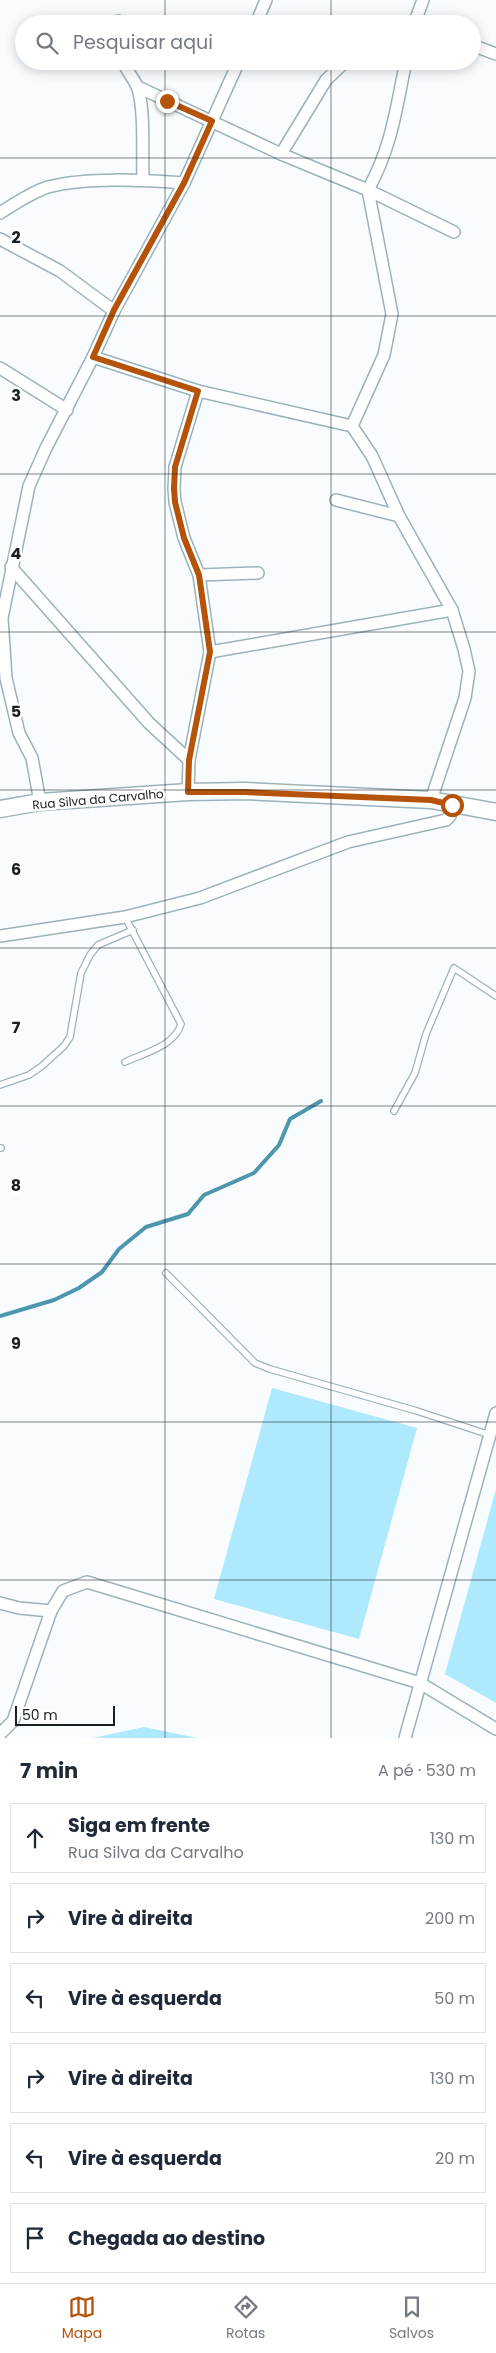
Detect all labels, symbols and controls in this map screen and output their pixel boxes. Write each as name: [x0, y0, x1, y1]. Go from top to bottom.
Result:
search box: [15, 15, 481, 70]
icon: search: [33, 29, 61, 57]
text: Pesquisar aqui: [73, 29, 213, 56]
route end: [156, 90, 179, 113]
text: 2: [11, 226, 21, 249]
text: 3: [11, 384, 21, 407]
text: 4: [11, 542, 22, 565]
text: 5: [11, 700, 21, 723]
street label: Rua Silva da Carvalho: [32, 785, 165, 813]
route start: [441, 794, 464, 817]
text: 6: [11, 858, 21, 881]
text: 7: [12, 1016, 21, 1039]
text: 8: [11, 1174, 21, 1197]
text: 9: [11, 1332, 21, 1355]
scale bar: [15, 1703, 115, 1726]
text: 50 m: [22, 1705, 58, 1725]
text: 7 min: [20, 1756, 78, 1785]
text: A pé · 530 m: [378, 1759, 476, 1782]
text: Siga em frente: [68, 1812, 210, 1839]
icon: ahead: [21, 1824, 49, 1852]
text: 130 m: [430, 1827, 475, 1850]
text: Rua Silva da Carvalho: [68, 1841, 244, 1864]
icon: right: [21, 1904, 49, 1932]
text: Vire à direita: [68, 1905, 193, 1932]
text: 200 m: [425, 1907, 475, 1930]
icon: left: [21, 1984, 49, 2012]
text: Vire à esquerda: [68, 1985, 222, 2012]
text: 50 m: [434, 1987, 475, 2010]
icon: right: [21, 2064, 49, 2092]
text: Vire à direita: [68, 2065, 193, 2092]
text: 130 m: [430, 2067, 475, 2090]
icon: left: [21, 2144, 49, 2172]
text: Vire à esquerda: [68, 2145, 222, 2172]
text: 20 m: [435, 2147, 475, 2170]
icon: arrive: [21, 2224, 49, 2252]
text: Chegada ao destino: [68, 2225, 265, 2252]
tab: Mapa: [62, 2293, 102, 2344]
tab: Rotas: [226, 2293, 265, 2344]
tab: Salvos: [389, 2293, 434, 2344]

